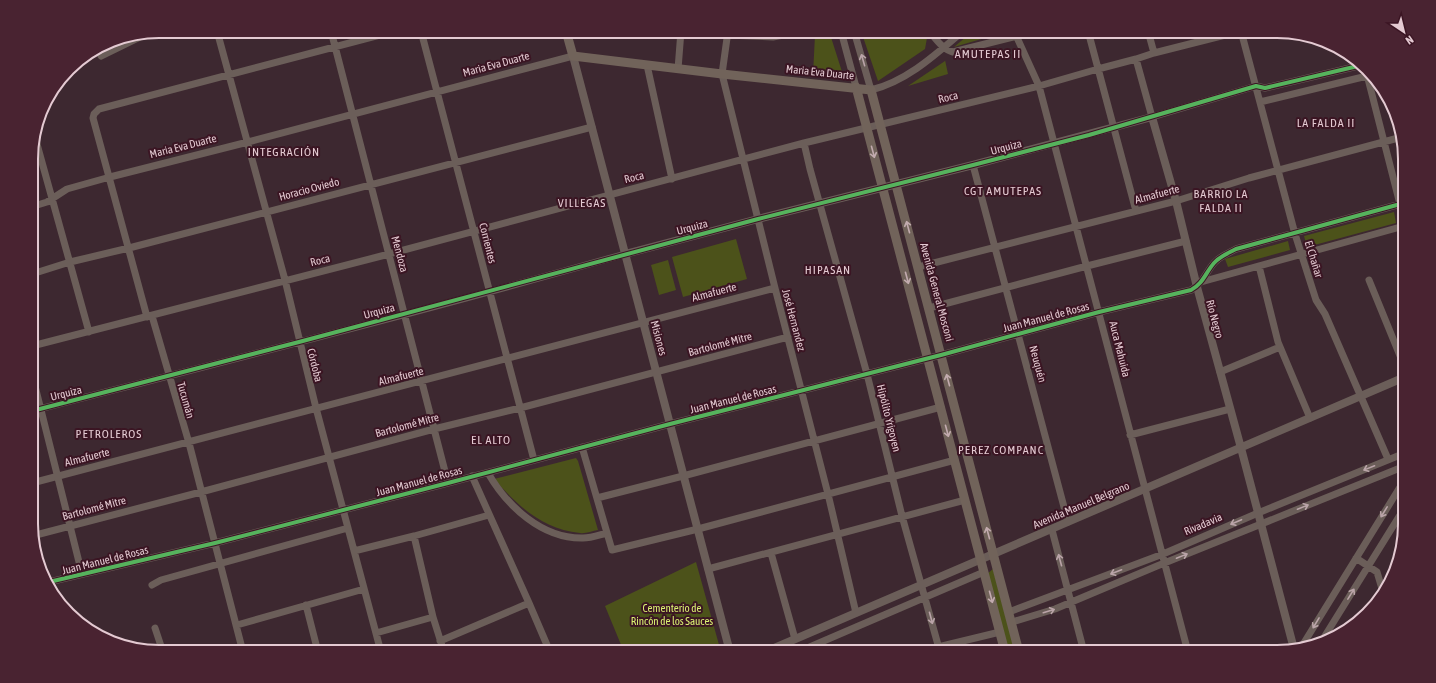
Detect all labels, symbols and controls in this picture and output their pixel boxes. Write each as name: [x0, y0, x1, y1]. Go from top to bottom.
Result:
north arrow: [1384, 12, 1424, 52]
text: N: [1404, 33, 1416, 47]
district label: AMUTEPAS II: [955, 47, 1021, 61]
street label: Maria Eva Duarte: [461, 49, 531, 79]
one-way arrow: [859, 54, 866, 67]
street label: Maria Eva Duarte: [785, 62, 855, 82]
street label: Roca: [937, 89, 959, 105]
district label: LA FALDA II: [1297, 116, 1355, 130]
street label: Maria Eva Duarte: [148, 132, 218, 160]
street label: Urquiza: [989, 137, 1023, 157]
district label: INTEGRACIÓN: [248, 145, 320, 159]
one-way arrow: [870, 145, 878, 158]
street label: Roca: [623, 169, 645, 185]
street label: Horacio Oviedo: [278, 175, 340, 203]
street label: Almafuerte: [1133, 182, 1181, 206]
district label: CGT AMUTEPAS: [964, 184, 1042, 198]
district label: BARRIO LA FALDA II: [1194, 187, 1248, 215]
district label: VILLEGAS: [558, 196, 606, 210]
street label: Urquiza: [675, 217, 709, 237]
street label: Corrientes: [477, 221, 499, 265]
one-way arrow: [903, 221, 911, 234]
street label: Mendoza: [389, 235, 411, 273]
street label: El Chañar: [1303, 239, 1326, 280]
street label: Avenida General Mosconi: [918, 241, 956, 343]
street label: Roca: [309, 252, 331, 268]
district label: HIPASAN: [805, 263, 851, 277]
one-way arrow: [903, 271, 911, 284]
street label: Almafuerte: [690, 280, 738, 304]
street label: José Hernandez: [780, 288, 808, 352]
street label: Río Negro: [1204, 298, 1226, 340]
street label: Juan Manuel de Rosas: [1002, 300, 1090, 334]
street label: Urquiza: [362, 301, 396, 321]
street label: Misiones: [649, 319, 669, 357]
street label: Auca Mahuida: [1107, 320, 1133, 378]
street label: Bartolomé Mitre: [687, 330, 753, 358]
street label: Neuquén: [1027, 344, 1049, 384]
street label: Córdoba: [305, 347, 325, 383]
street label: Almafuerte: [377, 365, 425, 387]
one-way arrow: [944, 374, 951, 387]
street label: Tucumán: [175, 380, 197, 420]
street label: Juan Manuel de Rosas: [689, 382, 778, 416]
street label: Urquiza: [49, 383, 83, 403]
street label: Hipólito Yrigoyen: [875, 383, 903, 453]
street label: Bartolomé Mitre: [374, 411, 440, 439]
one-way arrow: [944, 424, 951, 437]
district label: PETROLEROS: [76, 427, 142, 441]
district label: EL ALTO: [471, 433, 511, 447]
district label: PEREZ COMPANC: [958, 443, 1044, 457]
street label: Almafuerte: [63, 446, 111, 468]
street label: Juan Manuel de Rosas: [375, 464, 463, 498]
one-way arrow: [1363, 464, 1375, 472]
street label: Avenida Manuel Belgrano: [1031, 479, 1131, 531]
street label: Bartolomé Mitre: [61, 494, 127, 522]
one-way arrow: [1296, 503, 1308, 511]
one-way arrow: [1380, 506, 1388, 517]
street label: Rivadavia: [1182, 511, 1224, 537]
one-way arrow: [1230, 519, 1242, 527]
one-way arrow: [984, 527, 991, 540]
street label: Juan Manuel de Rosas: [61, 543, 150, 577]
one-way arrow: [1176, 552, 1188, 559]
one-way arrow: [1056, 554, 1063, 567]
one-way arrow: [1110, 569, 1122, 577]
one-way arrow: [1347, 589, 1355, 600]
one-way arrow: [988, 590, 995, 603]
park label: Cementerio de Rincón de los Sauces: [631, 602, 713, 627]
one-way arrow: [1042, 607, 1055, 614]
one-way arrow: [927, 612, 935, 625]
one-way arrow: [1312, 617, 1320, 629]

